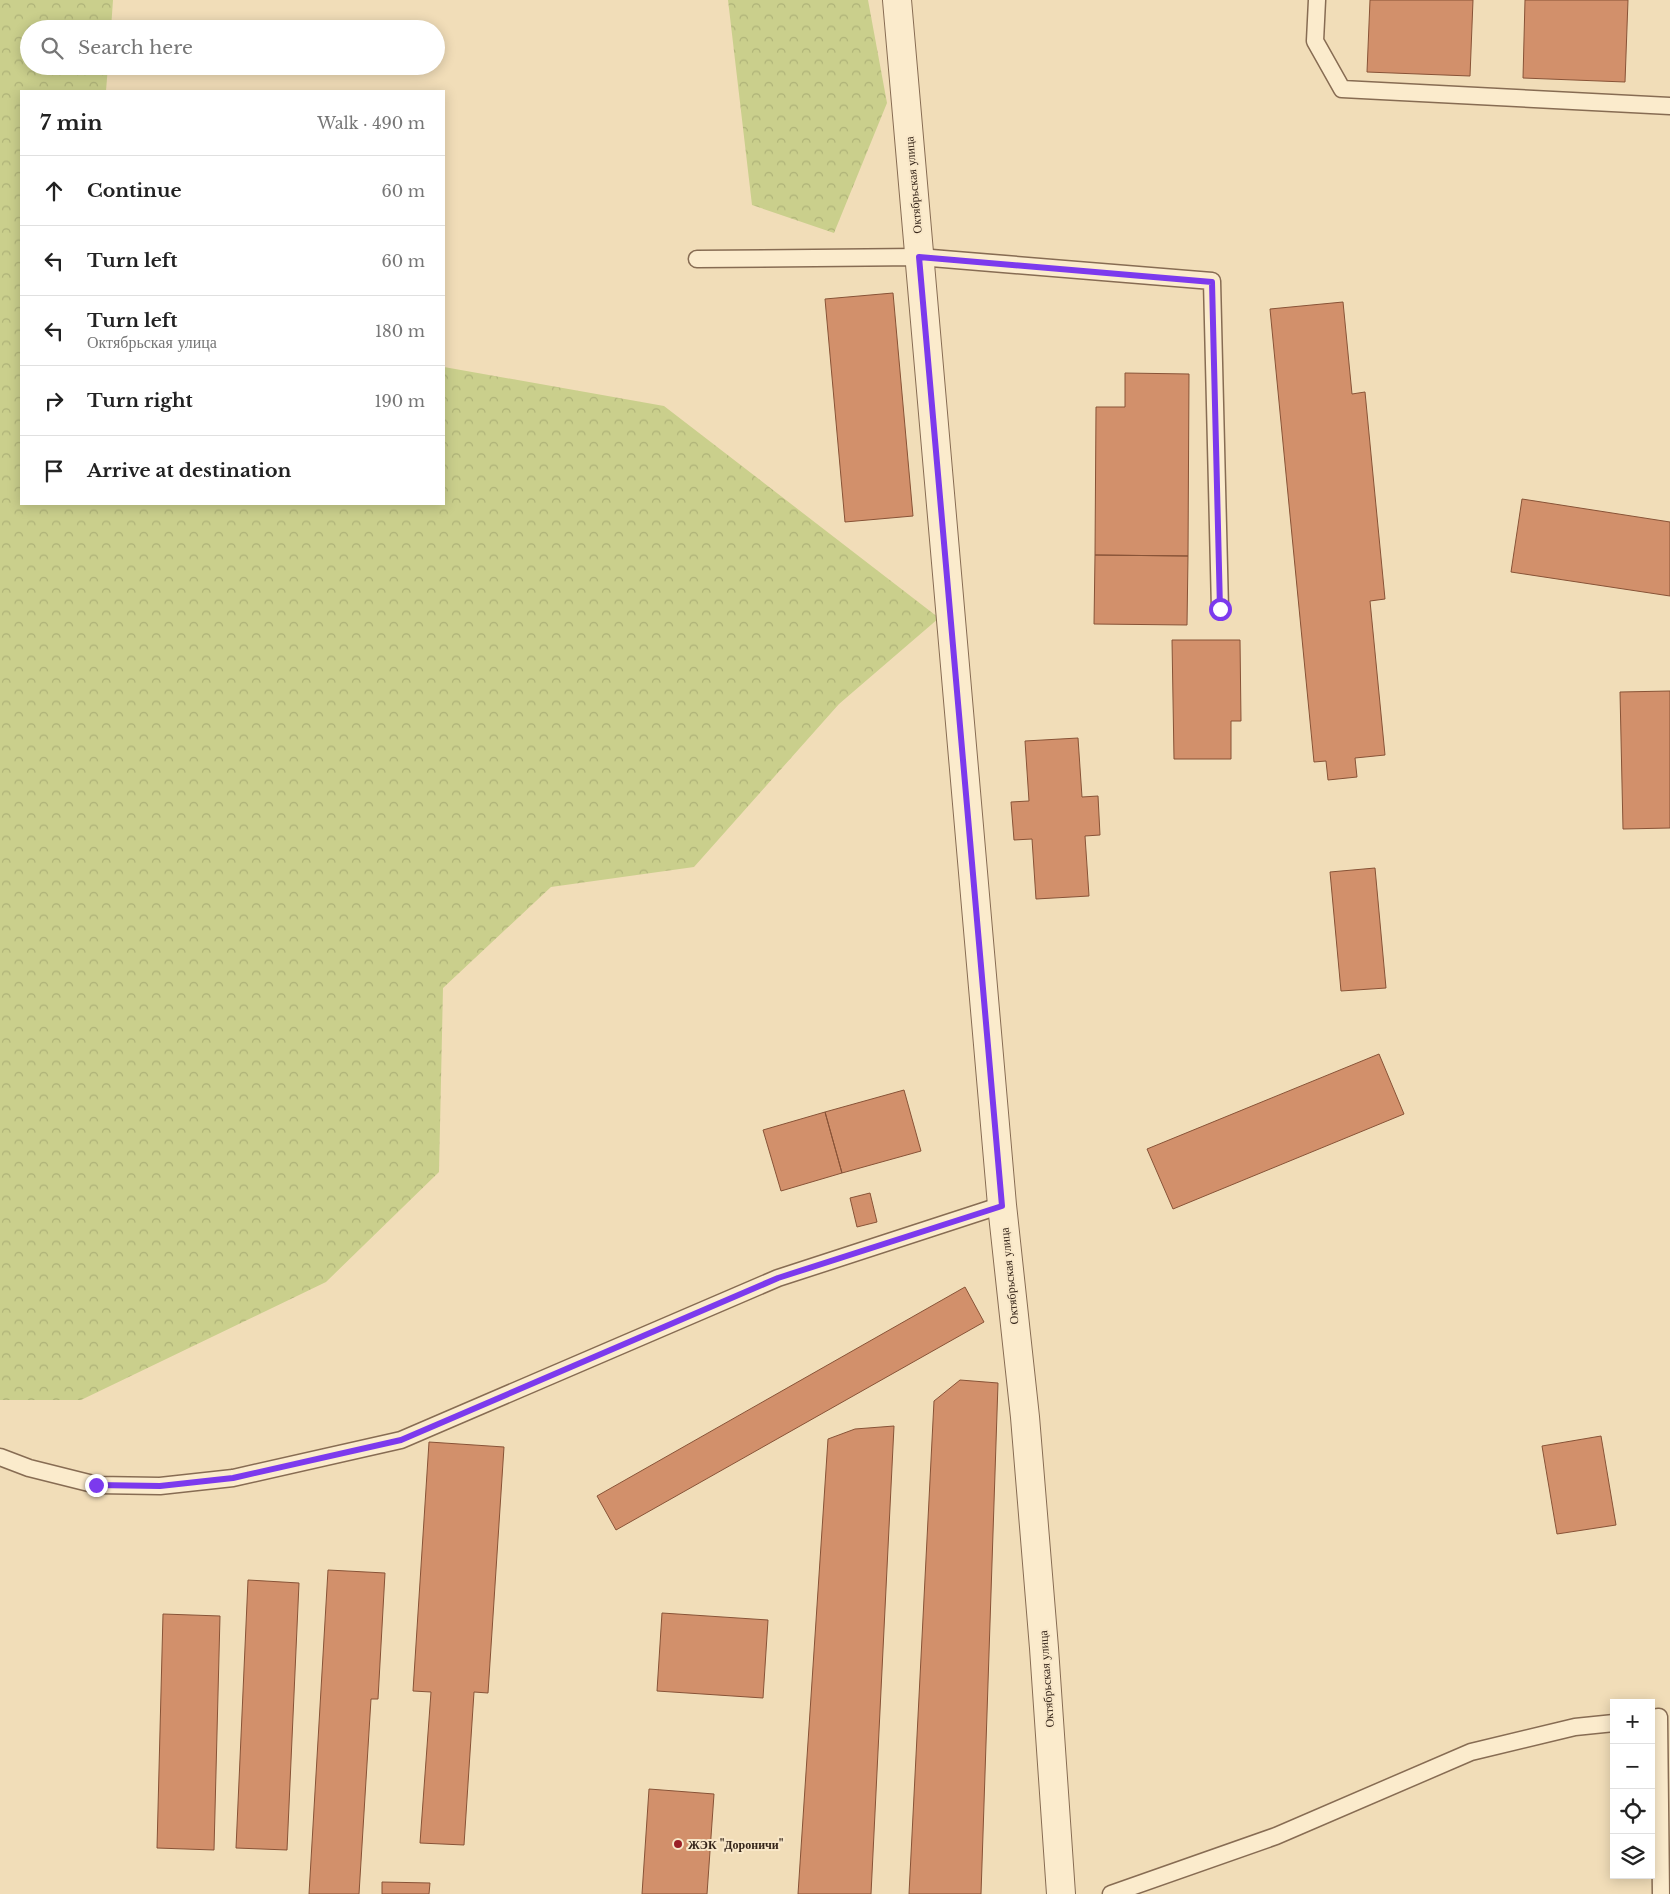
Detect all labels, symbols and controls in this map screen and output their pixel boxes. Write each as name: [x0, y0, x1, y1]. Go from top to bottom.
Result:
search box: [20, 20, 445, 75]
icon: search: [38, 34, 66, 62]
text: Search here: [78, 36, 193, 59]
text: 7 min: [40, 110, 103, 136]
text: Walk · 490 m: [317, 113, 425, 133]
street label: Октябрьская улица: [901, 135, 925, 234]
icon: ahead: [40, 177, 68, 205]
text: Continue: [87, 179, 182, 202]
text: 60 m: [382, 181, 425, 201]
icon: left: [40, 247, 68, 275]
text: Turn left: [87, 249, 178, 272]
text: 60 m: [382, 251, 425, 271]
text: Turn left: [87, 309, 178, 332]
icon: left: [40, 317, 68, 345]
text: 180 m: [375, 321, 425, 341]
text: Октябрьская улица: [87, 332, 217, 352]
icon: right: [40, 387, 68, 415]
text: Turn right: [87, 389, 193, 412]
text: 190 m: [374, 391, 425, 411]
icon: arrive: [40, 457, 68, 485]
text: Arrive at destination: [87, 459, 291, 482]
route start: [1209, 598, 1232, 621]
street label: Октябрьская улица: [996, 1226, 1022, 1325]
route end: [85, 1474, 108, 1497]
street label: Октябрьская улица: [1035, 1629, 1057, 1728]
map controls: [1610, 1699, 1655, 1879]
button: +: [1610, 1699, 1655, 1744]
button: −: [1610, 1744, 1655, 1789]
button: locate: [1610, 1789, 1655, 1834]
button: layers: [1610, 1834, 1655, 1879]
place label: ЖЭК "Дороничи": [688, 1837, 784, 1852]
marker: ЖЭК "Дороничи": [672, 1838, 684, 1850]

